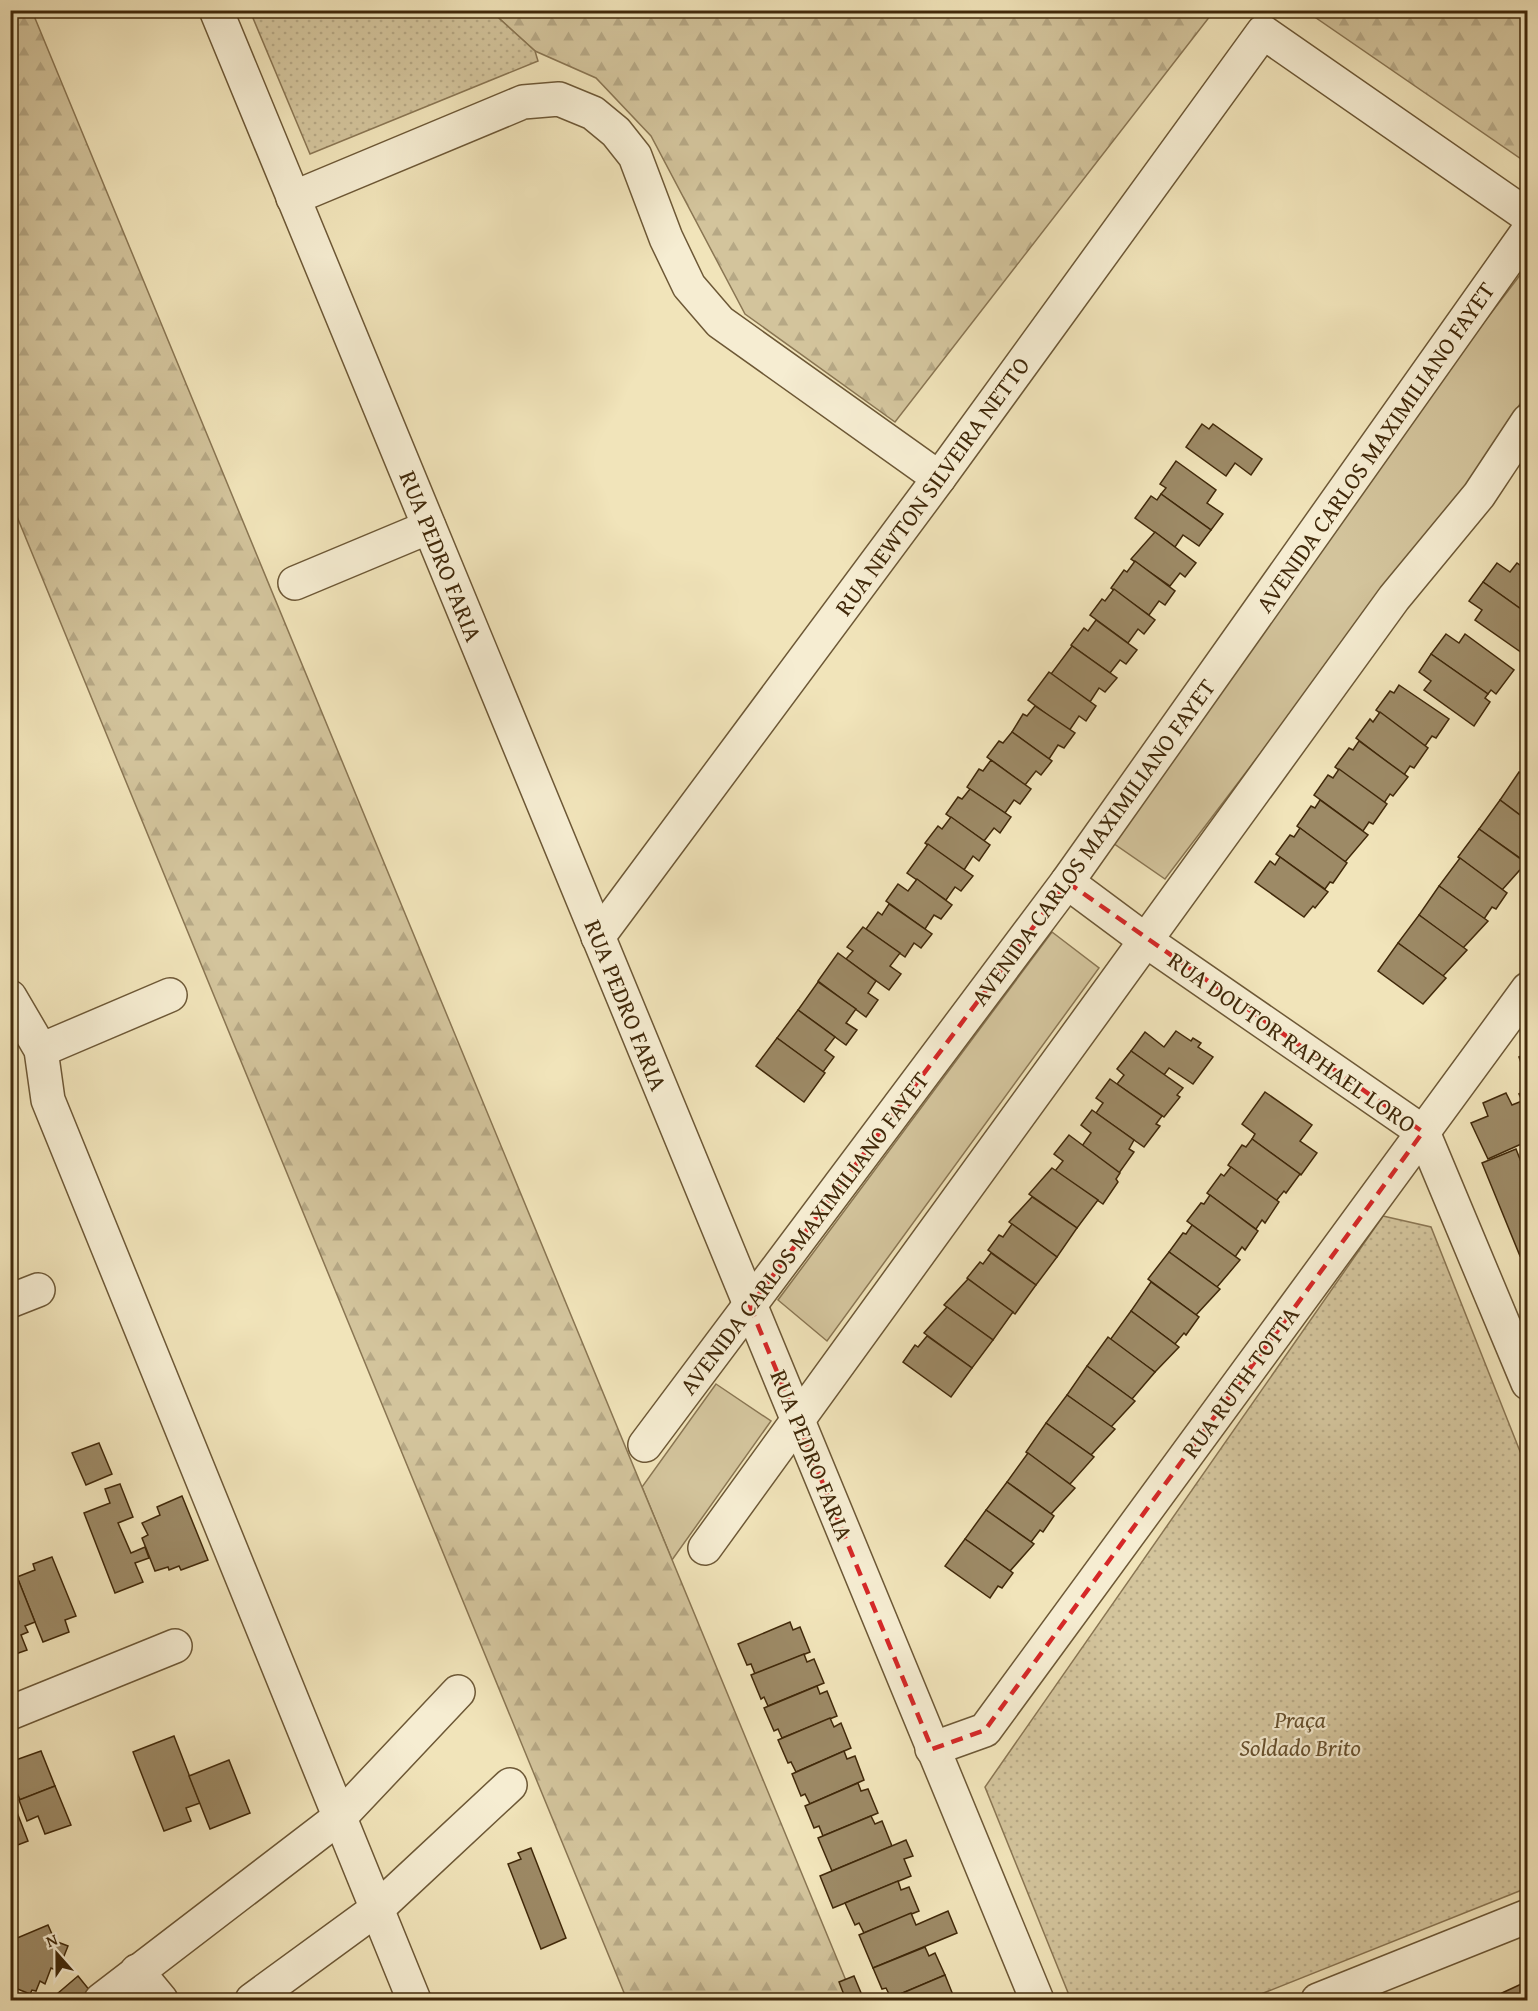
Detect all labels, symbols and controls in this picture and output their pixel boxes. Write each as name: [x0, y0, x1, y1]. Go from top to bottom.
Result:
street label: AVENIDA CARLOS MAXIMILIANO FAYET: [1247, 275, 1503, 619]
street label: RUA NEWTON SILVEIRA NETTO: [826, 349, 1038, 623]
street label: RUA PEDRO FARIA: [391, 465, 491, 647]
street label: AVENIDA CARLOS MAXIMILIANO FAYET: [962, 671, 1224, 1013]
street label: RUA PEDRO FARIA: [576, 914, 676, 1096]
street label: RUA DOUTOR RAPHAEL LORO: [1161, 943, 1423, 1141]
street label: AVENIDA CARLOS MAXIMILIANO FAYET: [671, 1064, 937, 1402]
street label: RUA RUTH TOTTA: [1173, 1298, 1308, 1465]
street label: RUA PEDRO FARIA: [762, 1364, 862, 1546]
park label: Praça Soldado Brito: [1239, 1702, 1361, 1765]
north arrow: [27, 1924, 87, 1984]
text: N: [42, 1927, 61, 1953]

